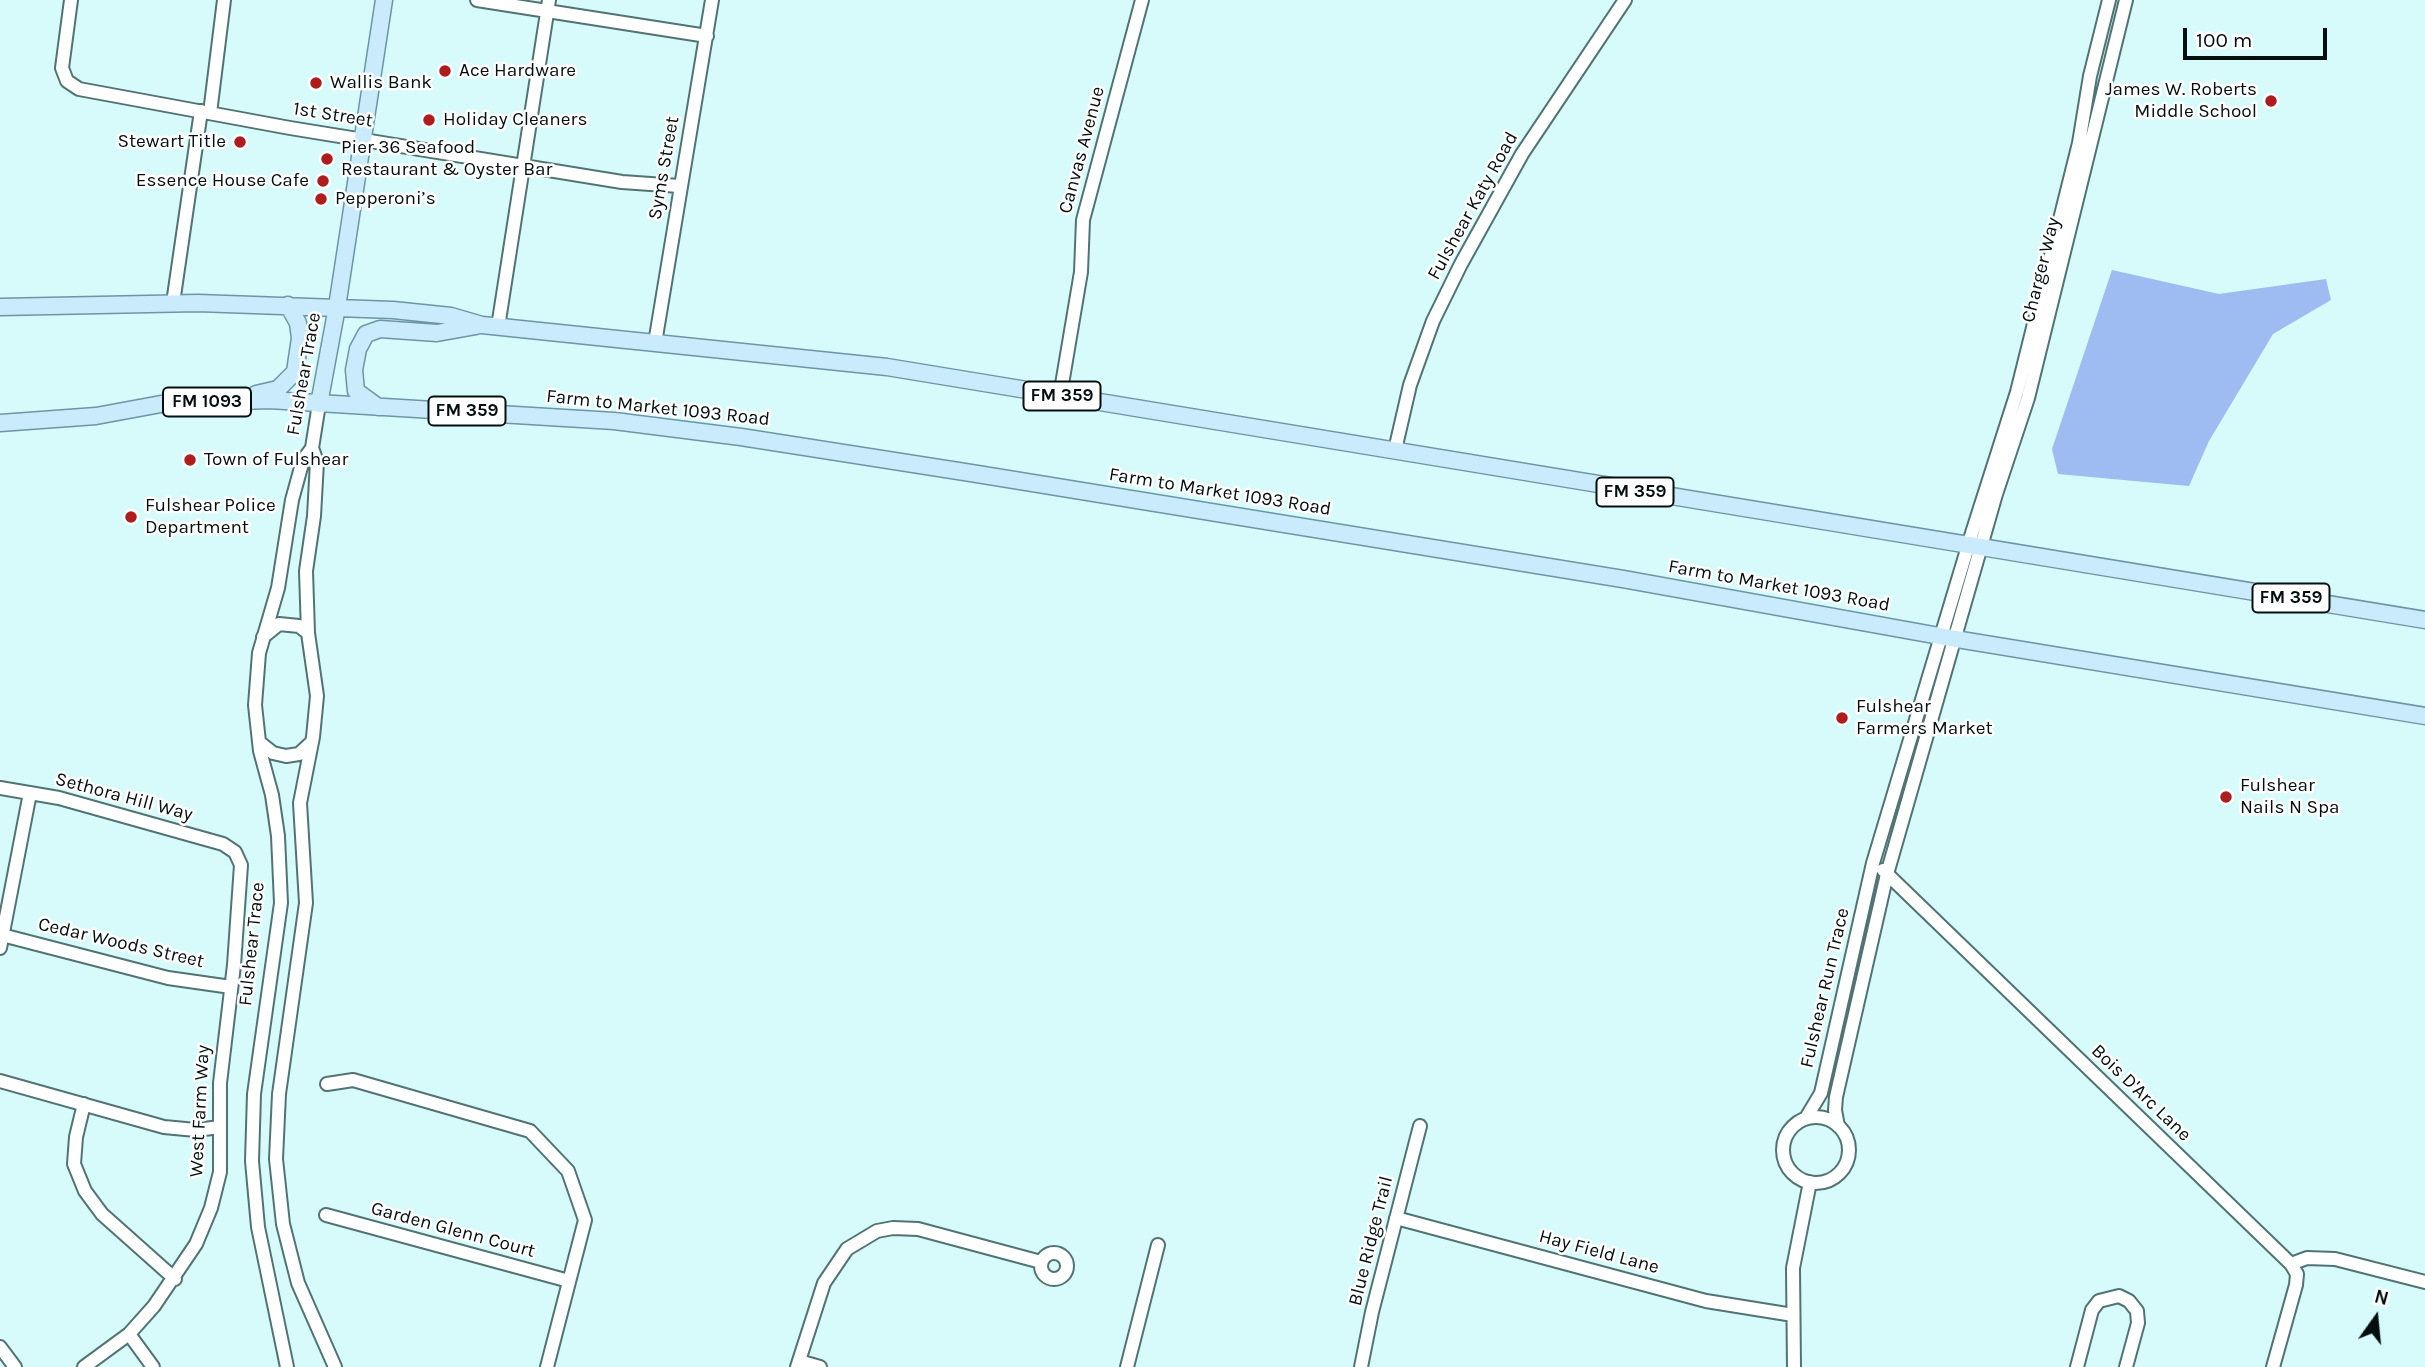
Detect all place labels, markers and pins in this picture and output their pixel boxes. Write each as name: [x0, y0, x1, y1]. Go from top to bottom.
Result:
place label: Ace Hardware: [459, 60, 576, 82]
marker: Ace Hardware: [437, 63, 453, 79]
place label: Wallis Bank: [330, 72, 432, 94]
marker: Wallis Bank: [308, 75, 324, 91]
place label: James W. Roberts Middle School: [2105, 79, 2257, 123]
marker: James W. Roberts Middle School: [2263, 93, 2279, 109]
place label: Holiday Cleaners: [443, 109, 587, 131]
marker: Holiday Cleaners: [421, 112, 437, 128]
place label: Stewart Title: [117, 131, 226, 153]
marker: Stewart Title: [232, 134, 248, 150]
place label: Pier 36 Seafood Restaurant & Oyster Bar: [341, 137, 552, 181]
marker: Pier 36 Seafood Restaurant & Oyster Bar: [319, 151, 335, 167]
place label: Essence House Cafe: [136, 170, 309, 192]
marker: Essence House Cafe: [315, 173, 331, 189]
place label: Pepperoni’s: [335, 188, 436, 210]
marker: Pepperoni’s: [313, 191, 329, 207]
place label: Town of Fulshear: [204, 449, 348, 471]
marker: Town of Fulshear: [182, 452, 198, 468]
place label: Fulshear Police Department: [145, 495, 276, 539]
marker: Fulshear Police Department: [123, 509, 139, 525]
place label: Fulshear Farmers Market: [1856, 696, 1993, 740]
marker: Fulshear Farmers Market: [1834, 710, 1850, 726]
place label: Fulshear Nails N Spa: [2240, 775, 2339, 819]
marker: Fulshear Nails N Spa: [2218, 789, 2234, 805]

